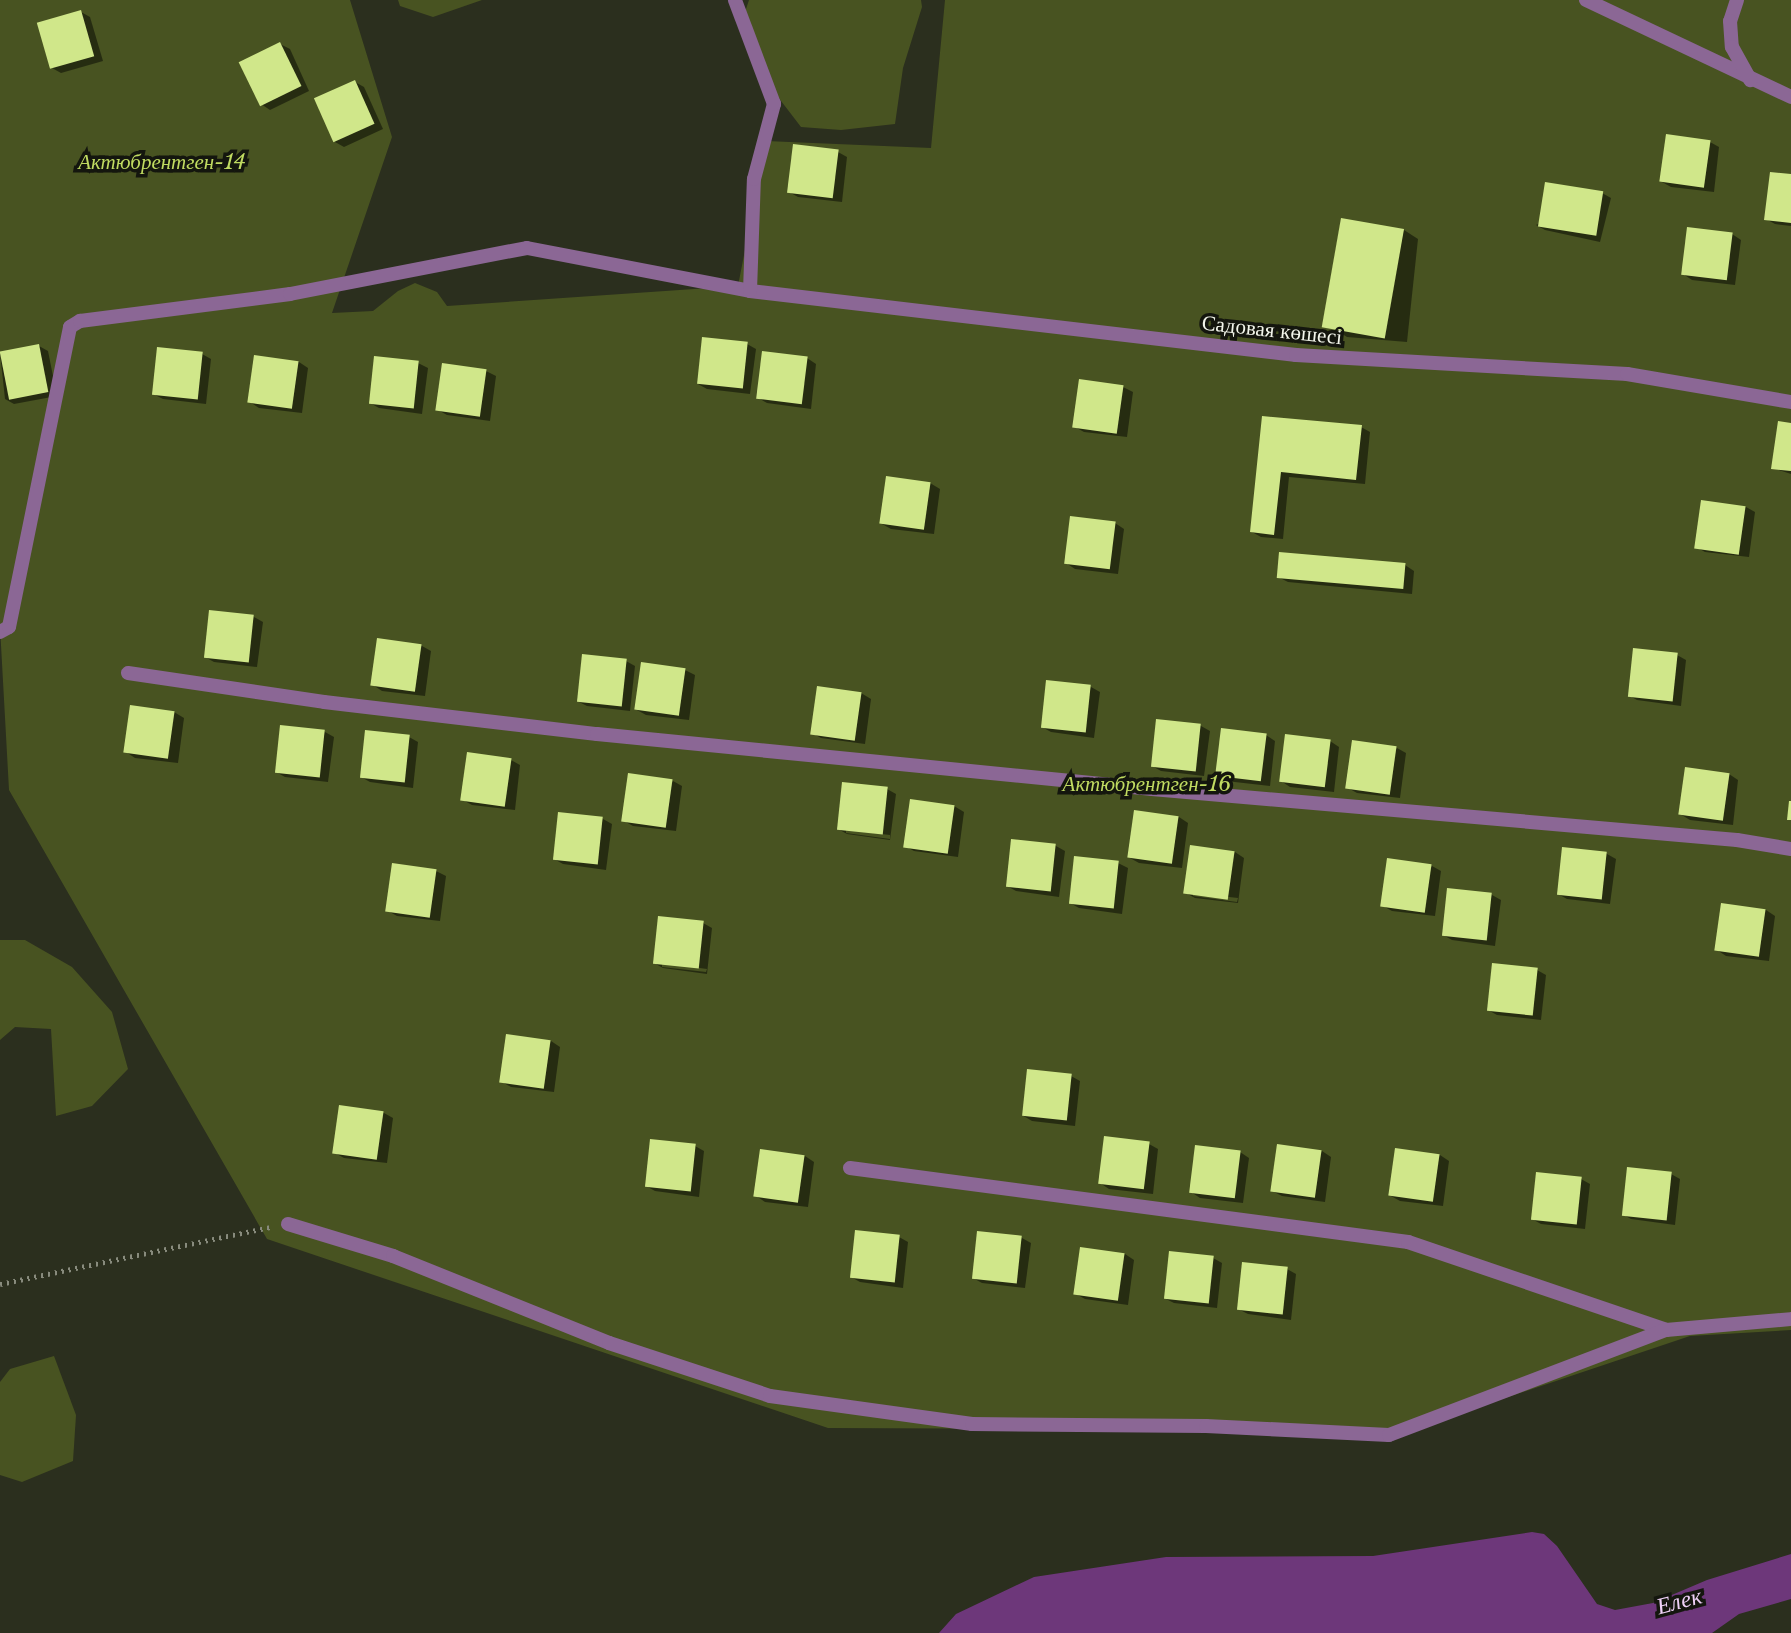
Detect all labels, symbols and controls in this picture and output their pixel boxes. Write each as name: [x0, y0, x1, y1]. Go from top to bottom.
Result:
park label: Актюбрентген-14: [78, 149, 246, 175]
street label: Садовая көшесі: [1201, 310, 1343, 350]
park label: Актюбрентген-16: [1063, 771, 1231, 797]
water label: Елек: [1653, 1582, 1705, 1620]

